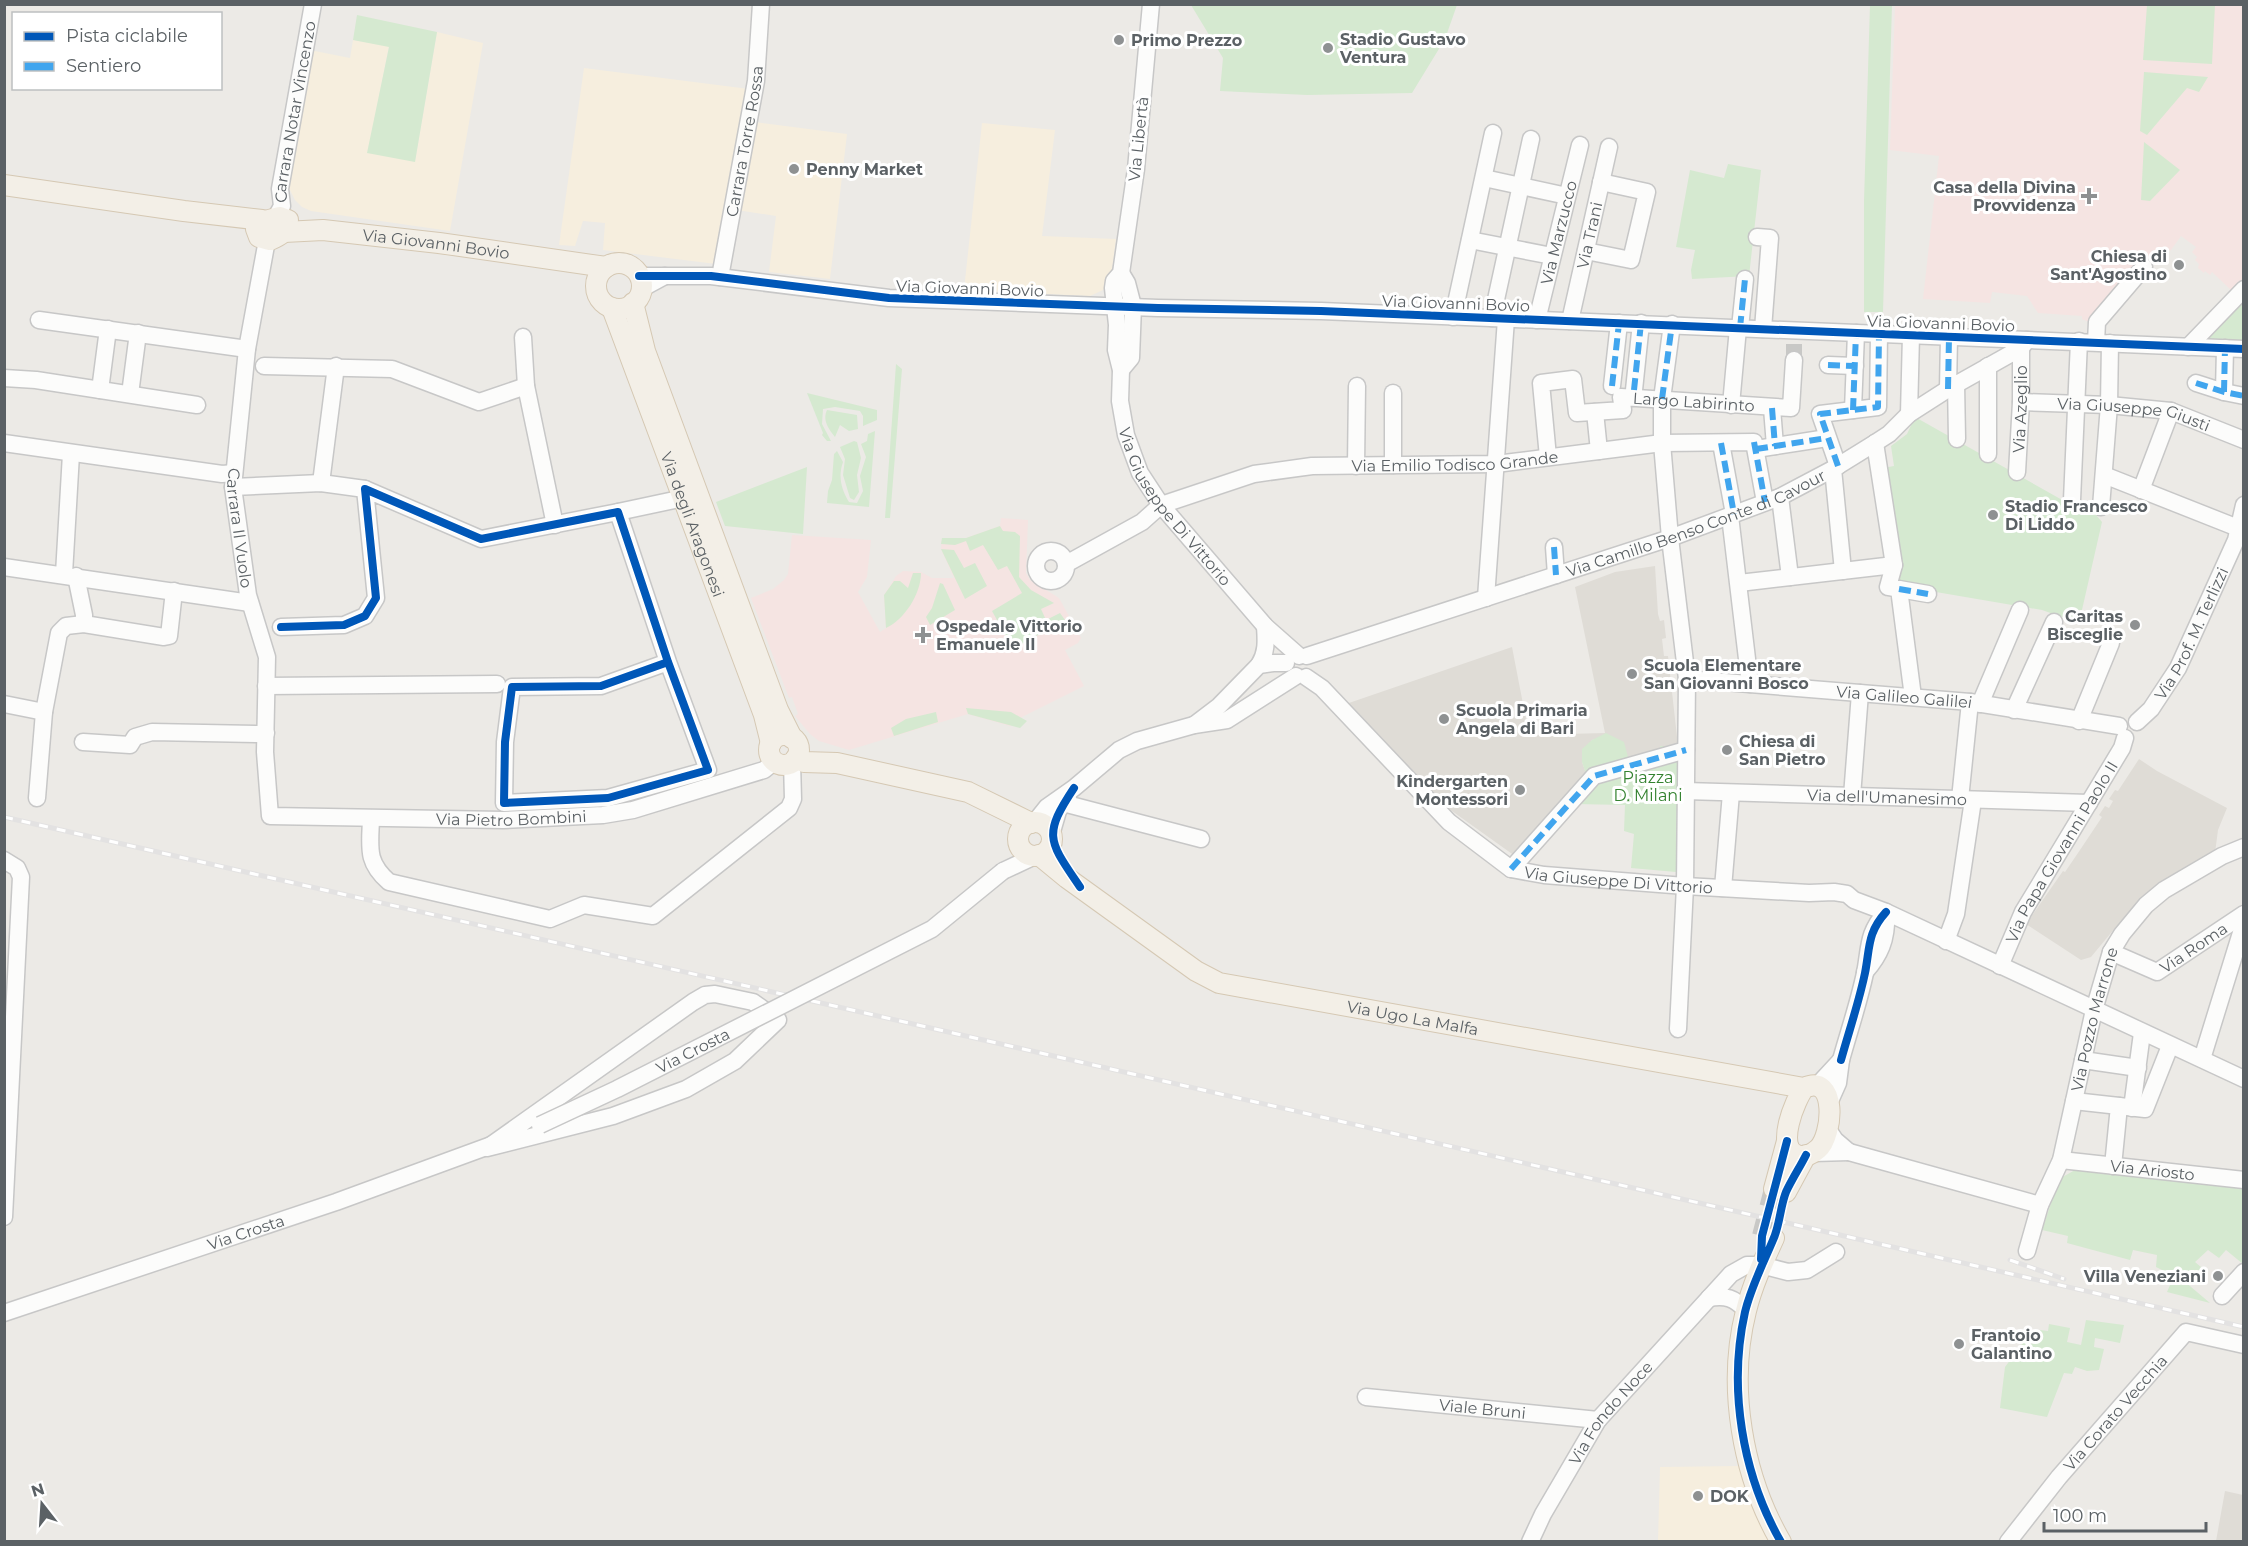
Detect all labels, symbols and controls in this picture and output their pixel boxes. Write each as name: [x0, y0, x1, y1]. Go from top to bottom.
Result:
legend: [12, 12, 222, 90]
street label: Carrara Notar Vincenzo: [271, 19, 320, 204]
text: Pista ciclabile: [66, 25, 188, 47]
place label: Stadio Gustavo Ventura: [1339, 30, 1466, 67]
place label: Primo Prezzo: [1131, 31, 1242, 50]
marker: Primo Prezzo: [1112, 33, 1126, 47]
marker: Stadio Gustavo Ventura: [1321, 41, 1335, 55]
text: Sentiero: [66, 55, 141, 77]
street label: Carrara Torre Rossa: [722, 65, 767, 218]
street label: Via Libertà: [1125, 96, 1152, 182]
place label: Penny Market: [806, 160, 923, 179]
marker: Penny Market: [787, 162, 801, 176]
place label: Casa della Divina Provvidenza: [1933, 178, 2076, 215]
street label: Via Marzucco: [1537, 179, 1581, 287]
marker: Casa della Divina Provvidenza: [2080, 187, 2098, 205]
street label: Via Trani: [1573, 200, 1606, 271]
street label: Via Giovanni Bovio: [361, 225, 511, 263]
place label: Chiesa di Sant'Agostino: [2050, 247, 2167, 284]
marker: Chiesa di Sant'Agostino: [2172, 258, 2186, 272]
street label: Via Giovanni Bovio: [896, 276, 1044, 301]
street label: Via Giovanni Bovio: [1382, 291, 1530, 316]
street label: Via Giovanni Bovio: [1867, 311, 2015, 336]
street label: Via Azeglio: [2009, 365, 2031, 453]
street label: Largo Labirinto: [1632, 389, 1755, 416]
street label: Via Giuseppe Giusti: [2057, 394, 2213, 436]
street label: Via Giuseppe Di Vittorio: [1115, 426, 1235, 590]
street label: Via Emilio Todisco Grande: [1351, 447, 1559, 476]
street label: Via degli Aragonesi: [657, 449, 728, 600]
street label: Via Camillo Benso Conte di Cavour: [1564, 466, 1829, 581]
street label: Carrara Il Vuolo: [223, 467, 256, 589]
place label: Stadio Francesco Di Liddo: [2005, 497, 2148, 534]
marker: Stadio Francesco Di Liddo: [1986, 508, 2000, 522]
street label: Via Prof. M. Terlizzi: [2151, 564, 2232, 704]
place label: Caritas Bisceglie: [2047, 607, 2124, 644]
place label: Ospedale Vittorio Emanuele II: [936, 617, 1082, 654]
marker: Caritas Bisceglie: [2128, 618, 2142, 632]
marker: Ospedale Vittorio Emanuele II: [914, 626, 932, 644]
place label: Scuola Elementare San Giovanni Bosco: [1644, 656, 1809, 693]
marker: Scuola Elementare San Giovanni Bosco: [1625, 667, 1639, 681]
street label: Via Galileo Galilei: [1836, 682, 1974, 712]
place label: Scuola Primaria Angela di Bari: [1455, 701, 1588, 738]
marker: Scuola Primaria Angela di Bari: [1437, 712, 1451, 726]
place label: Chiesa di San Pietro: [1739, 732, 1826, 769]
marker: Chiesa di San Pietro: [1720, 743, 1734, 757]
street label: Via Papa Giovanni Paolo II: [2002, 757, 2122, 946]
park label: Piazza D. Milani: [1614, 768, 1682, 805]
place label: Kindergarten Montessori: [1396, 772, 1508, 809]
marker: Kindergarten Montessori: [1513, 783, 1527, 797]
street label: Via dell'Umanesimo: [1807, 786, 1967, 809]
street label: Via Pietro Bombini: [436, 807, 587, 830]
street label: Via Giuseppe Di Vittorio: [1522, 863, 1713, 898]
street label: Via Roma: [2156, 919, 2231, 977]
street label: Via Pozzo Marrone: [2067, 945, 2122, 1093]
street label: Via Ugo La Malfa: [1345, 997, 1480, 1039]
street label: Via Crosta: [653, 1024, 733, 1078]
street label: Via Ariosto: [2109, 1156, 2196, 1185]
street label: Via Crosta: [205, 1211, 287, 1254]
place label: Villa Veneziani: [2083, 1267, 2206, 1286]
marker: Villa Veneziani: [2211, 1269, 2225, 1283]
place label: Frantoio Galantino: [1971, 1326, 2052, 1363]
marker: Frantoio Galantino: [1952, 1337, 1966, 1351]
street label: Via Corato Vecchia: [2060, 1351, 2171, 1475]
street label: Via Fondo Noce: [1565, 1357, 1657, 1468]
street label: Viale Bruni: [1438, 1395, 1527, 1423]
north arrow: [12, 1474, 72, 1534]
text: N: [29, 1479, 47, 1501]
place label: DOK: [1710, 1487, 1750, 1506]
marker: DOK: [1691, 1489, 1705, 1503]
scale bar: [2044, 1495, 2206, 1533]
text: 100 m: [2053, 1505, 2107, 1527]

